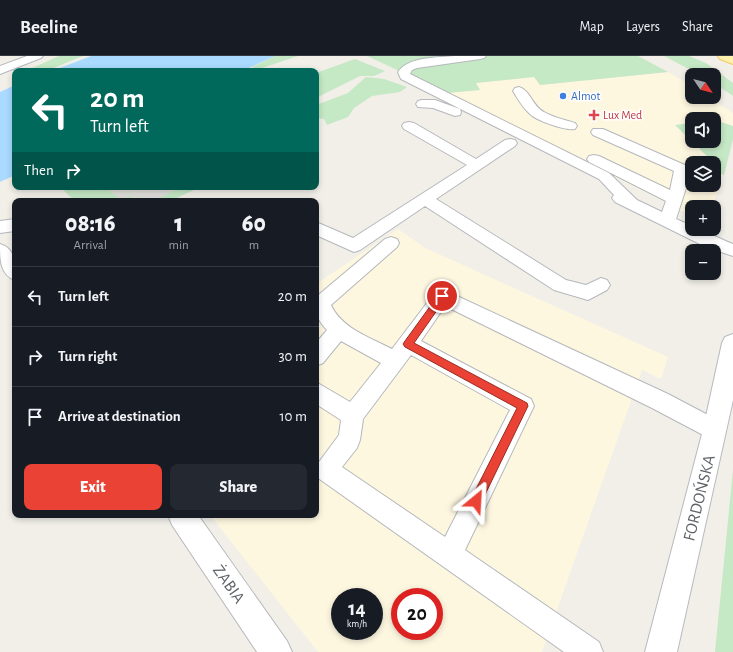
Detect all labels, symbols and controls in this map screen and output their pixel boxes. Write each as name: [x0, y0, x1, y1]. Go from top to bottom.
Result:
text: Beeline: [20, 18, 78, 37]
text: Map: [579, 20, 604, 34]
text: Layers: [626, 20, 660, 34]
text: Share: [682, 20, 713, 34]
north arrow: [685, 68, 721, 104]
map controls: [685, 68, 721, 280]
icon: left: [24, 84, 76, 136]
text: 20 m: [90, 85, 145, 113]
place label: Almot: [571, 90, 600, 102]
marker: Almot: [558, 91, 568, 101]
marker: Lux Med: [588, 109, 600, 121]
place label: Lux Med: [603, 109, 642, 121]
button: sound: [685, 112, 721, 148]
text: Turn left: [90, 118, 149, 136]
button: layers: [685, 156, 721, 192]
icon: right: [62, 160, 84, 182]
text: Then: [24, 163, 54, 178]
button: +: [685, 200, 721, 236]
text: 08:16: [65, 212, 116, 236]
text: 1: [174, 212, 183, 236]
text: 60: [242, 212, 266, 236]
text: Arrival: [74, 239, 107, 252]
text: min: [169, 239, 189, 252]
text: m: [249, 239, 259, 252]
button: −: [685, 244, 721, 280]
pin: [425, 279, 459, 313]
icon: arrive: [431, 285, 453, 307]
icon: left: [24, 286, 46, 308]
text: Turn left: [58, 289, 109, 304]
text: 20 m: [278, 289, 307, 304]
icon: right: [24, 346, 46, 368]
text: Turn right: [58, 349, 117, 364]
text: 30 m: [278, 349, 307, 364]
icon: arrive: [24, 406, 46, 428]
text: Arrive at destination: [58, 409, 181, 424]
text: 10 m: [279, 409, 307, 424]
street label: FORDOŃSKA: [679, 453, 718, 543]
button: Exit: [24, 464, 162, 510]
button: Share: [170, 464, 307, 510]
position arrow: [455, 480, 497, 522]
street label: ŻABIA: [210, 561, 249, 606]
speed limit sign: 20: [391, 588, 443, 640]
text: 14: [348, 599, 366, 619]
text: km/h: [347, 619, 367, 629]

